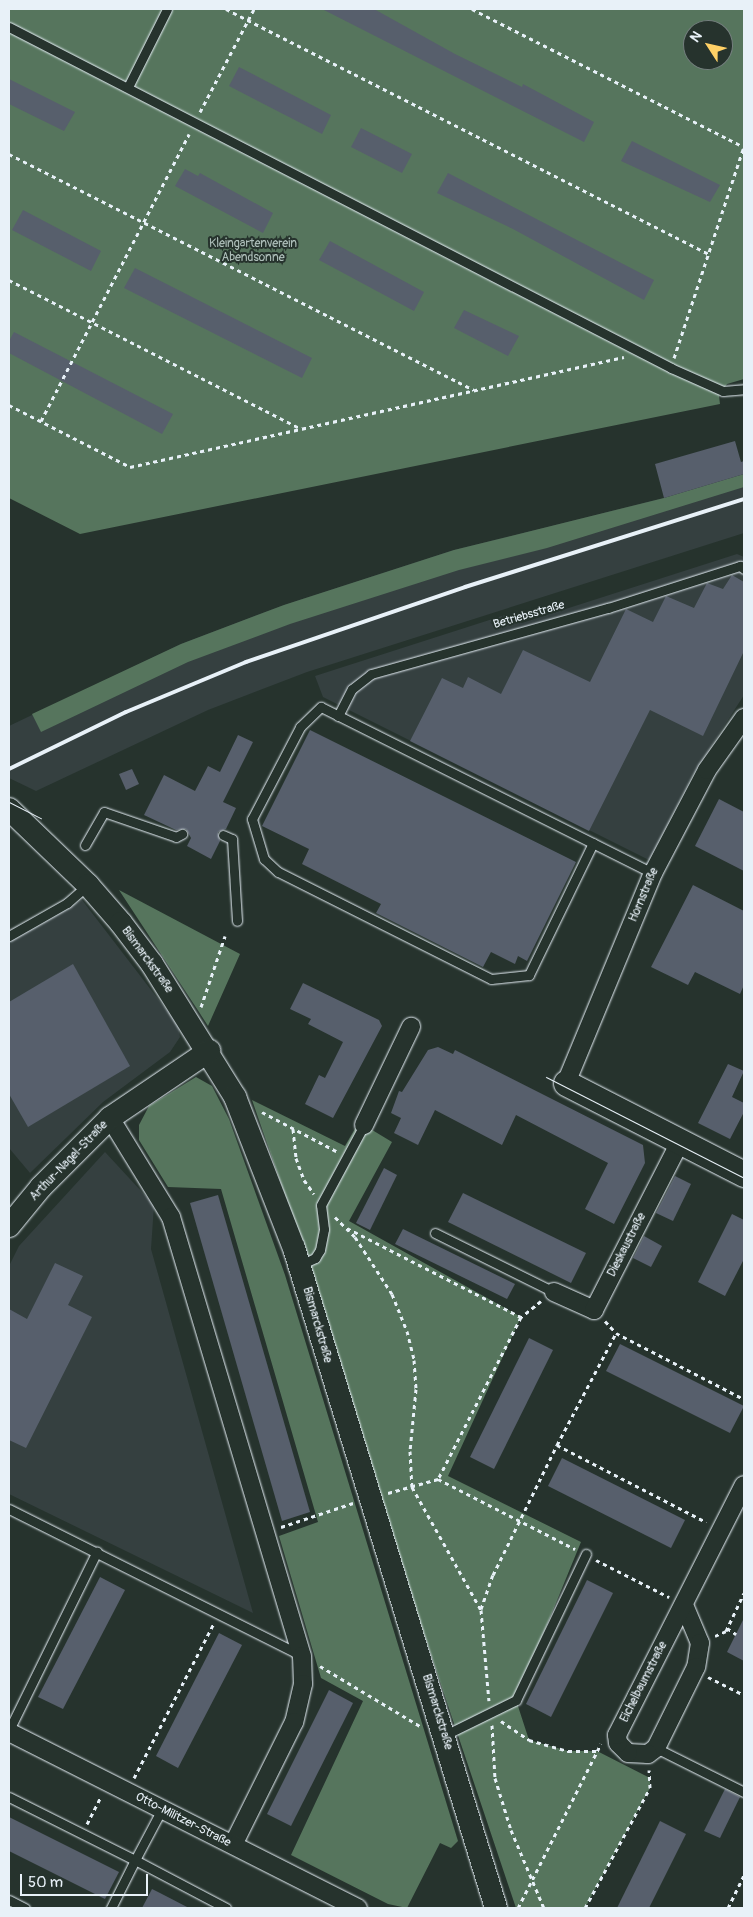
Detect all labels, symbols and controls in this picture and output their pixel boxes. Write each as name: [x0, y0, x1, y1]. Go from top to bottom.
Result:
north arrow: [683, 20, 733, 70]
text: N: [686, 28, 706, 45]
park label: Kleingartenverein Abendsonne: [209, 237, 297, 265]
street label: Betriebsstraße: [492, 598, 566, 632]
street label: Hornstraße: [626, 866, 662, 924]
street label: Bismarckstraße: [118, 924, 176, 996]
street label: Arthur-Nagel-Straße: [27, 1118, 111, 1204]
street label: Dieskaustraße: [605, 1211, 649, 1279]
street label: Bismarckstraße: [299, 1285, 335, 1365]
street label: Eichelbaumstraße: [617, 1639, 671, 1725]
street label: Bismarckstraße: [419, 1672, 455, 1752]
street label: Otto-Militzer-Straße: [133, 1790, 233, 1850]
scale bar: [22, 1864, 150, 1896]
text: 50 m: [28, 1873, 63, 1892]

